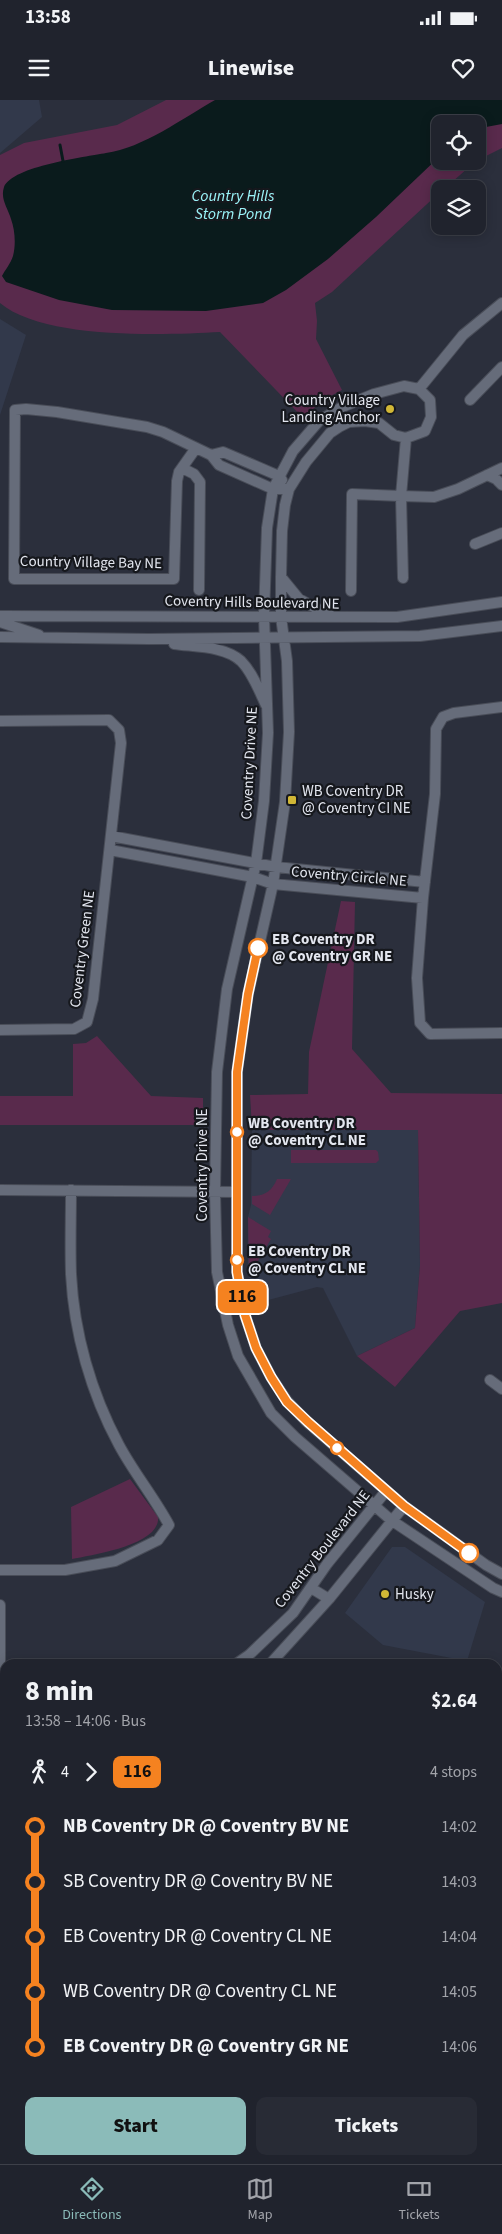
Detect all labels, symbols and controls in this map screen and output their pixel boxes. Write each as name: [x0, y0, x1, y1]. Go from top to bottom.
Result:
text: 13:58: [25, 4, 71, 31]
text: Linewise: [208, 52, 294, 84]
icon: menu: [25, 54, 53, 82]
icon: heart: [449, 54, 477, 82]
map controls: [431, 115, 486, 235]
button: locate: [431, 115, 486, 170]
button: layers: [431, 180, 486, 235]
water label: Country Hills Storm Pond: [191, 185, 275, 225]
place label: Country Village Landing Anchor: [281, 390, 381, 428]
marker: Country Village Landing Anchor: [384, 403, 396, 415]
street label: Country Village Bay NE: [20, 551, 162, 574]
street label: Coventry Hills Boulevard NE: [164, 590, 340, 615]
street label: Coventry Drive NE: [236, 706, 263, 820]
place label: WB Coventry DR @ Coventry CI NE: [302, 781, 411, 819]
marker: WB Coventry DR @ Coventry CI NE: [286, 794, 298, 806]
street label: Coventry Circle NE: [290, 861, 408, 892]
street label: Coventry Green NE: [65, 889, 100, 1009]
place label: EB Coventry DR @ Coventry GR NE: [272, 929, 392, 967]
marker: EB Coventry DR @ Coventry GR NE: [248, 938, 268, 958]
street label: Coventry Drive NE: [192, 1108, 213, 1222]
place label: WB Coventry DR @ Coventry CL NE: [248, 1113, 366, 1151]
marker: WB Coventry DR @ Coventry CL NE: [230, 1125, 244, 1139]
place label: EB Coventry DR @ Coventry CL NE: [248, 1241, 366, 1279]
marker: EB Coventry DR @ Coventry CL NE: [230, 1253, 244, 1267]
line badge: 116: [213, 1281, 271, 1313]
text: 116: [228, 1284, 256, 1309]
unlabelled marker: [330, 1441, 344, 1455]
street label: Coventry Boulevard NE: [270, 1486, 375, 1613]
unlabelled marker: [459, 1543, 479, 1563]
place label: Husky: [395, 1584, 434, 1605]
marker: Husky: [379, 1588, 391, 1600]
text: 8 min: [25, 1671, 94, 1711]
text: $2.64: [431, 1688, 477, 1715]
text: 13:58 – 14:06 · Bus: [25, 1710, 146, 1732]
icon: walk: [25, 1758, 53, 1786]
icon: forward: [77, 1758, 105, 1786]
text: 116: [123, 1759, 151, 1784]
text: 4: [61, 1761, 69, 1783]
text: 4 stops: [430, 1761, 477, 1783]
text: NB Coventry DR @ Coventry BV NE: [63, 1813, 349, 1840]
text: 14:02: [441, 1816, 477, 1838]
text: SB Coventry DR @ Coventry BV NE: [63, 1868, 333, 1895]
text: 14:03: [441, 1871, 477, 1893]
text: EB Coventry DR @ Coventry CL NE: [63, 1923, 332, 1950]
text: 14:04: [441, 1926, 477, 1948]
text: WB Coventry DR @ Coventry CL NE: [63, 1978, 337, 2005]
text: 14:05: [441, 1981, 477, 2003]
text: EB Coventry DR @ Coventry GR NE: [63, 2033, 349, 2060]
text: 14:06: [441, 2036, 477, 2058]
button: Start: [25, 2097, 246, 2155]
button: Tickets: [256, 2097, 477, 2155]
tab: Directions: [62, 2175, 121, 2225]
tab: Map: [246, 2175, 274, 2225]
tab: Tickets: [398, 2175, 440, 2225]

